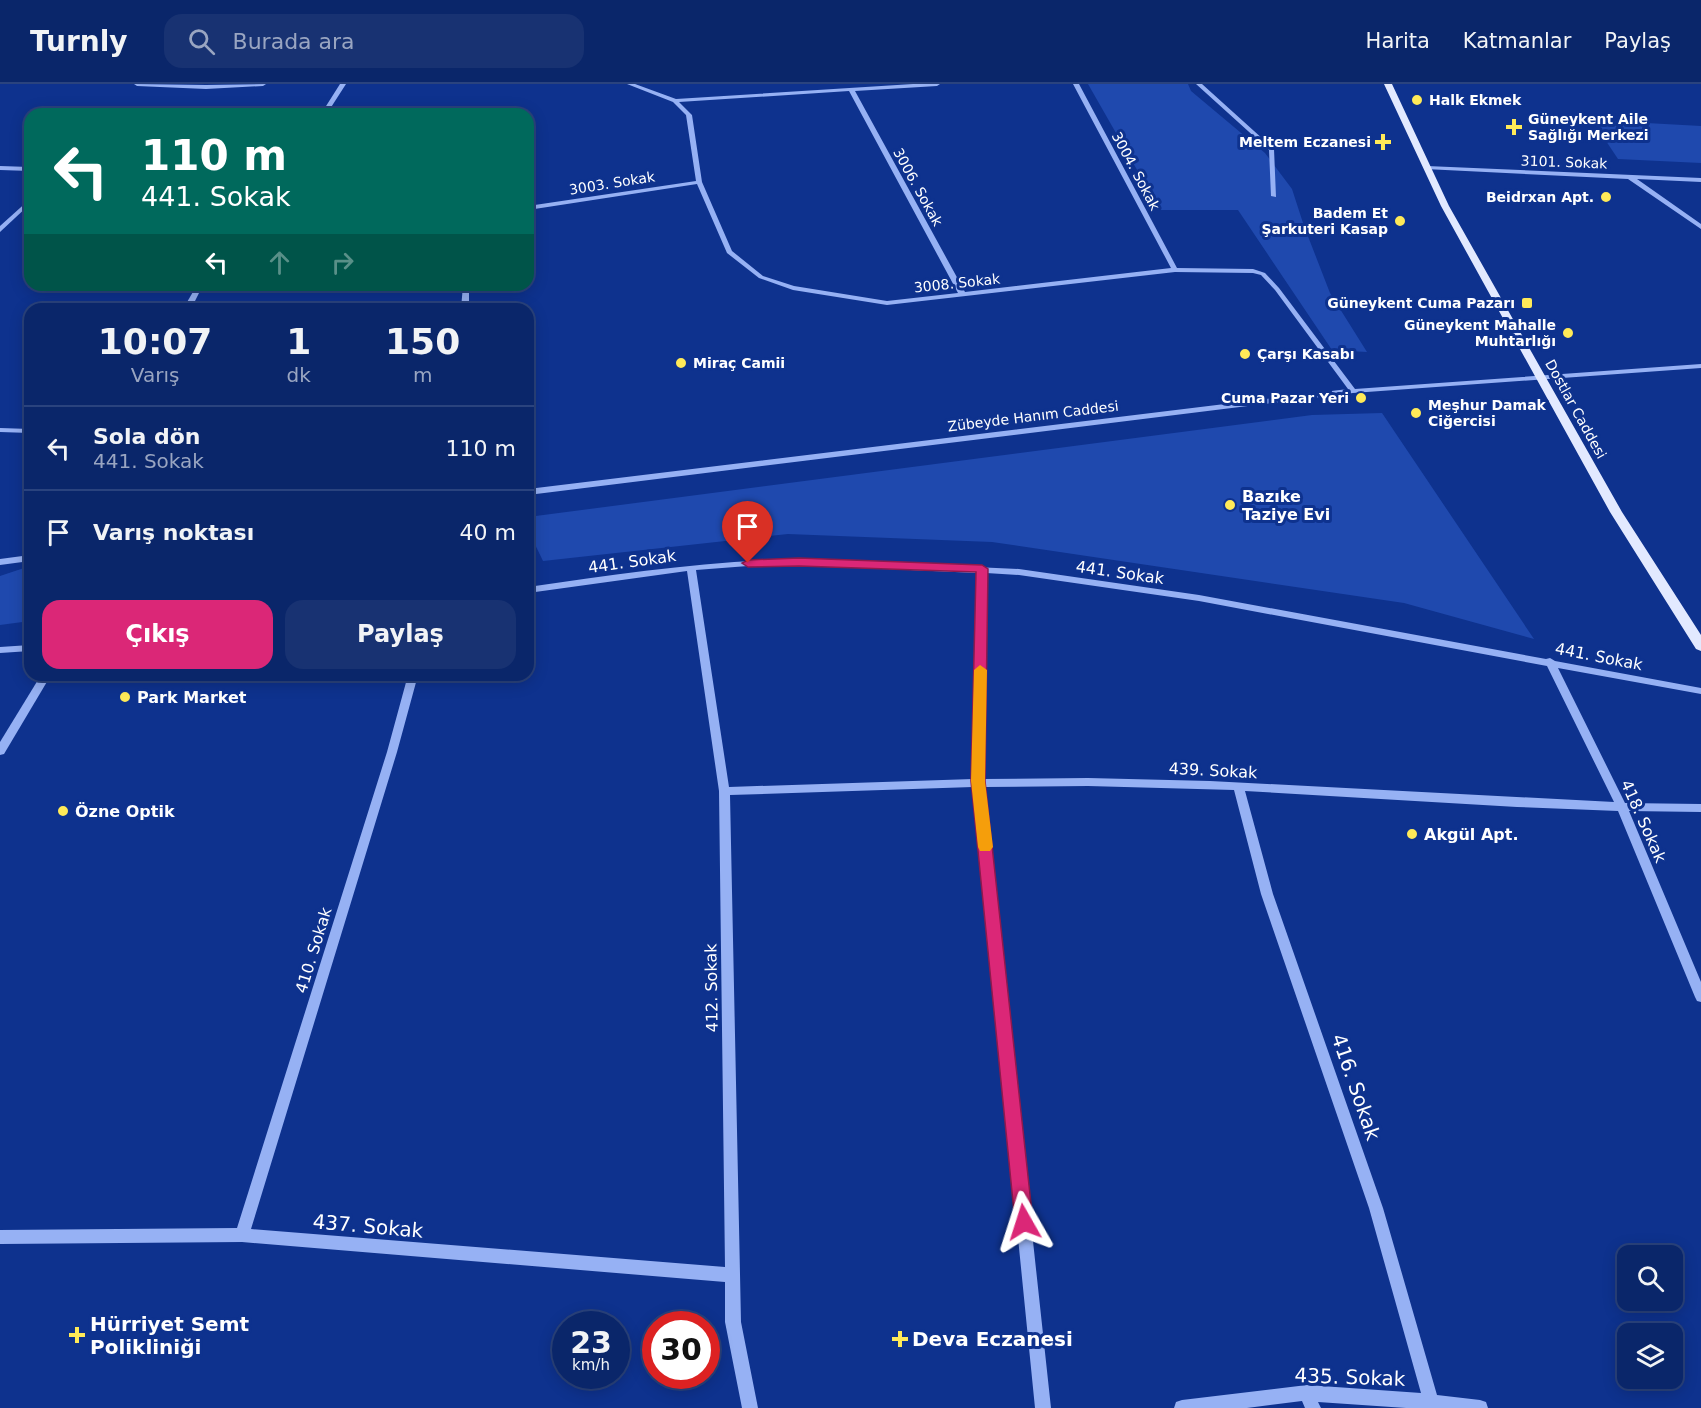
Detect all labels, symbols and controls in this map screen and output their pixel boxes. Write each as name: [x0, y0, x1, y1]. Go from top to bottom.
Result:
search box: [164, 14, 584, 68]
text: Turnly: [30, 25, 128, 58]
icon: search: [185, 25, 218, 58]
text: Burada ara: [233, 29, 355, 54]
text: Harita: [1366, 29, 1430, 53]
text: Katmanlar: [1463, 29, 1571, 53]
text: Paylaş: [1604, 29, 1671, 53]
place label: Halk Ekmek: [1429, 92, 1522, 108]
marker: Halk Ekmek: [1410, 93, 1424, 107]
place label: Güneykent Aile Sağlığı Merkezi: [1528, 111, 1649, 143]
marker: Güneykent Aile Sağlığı Merkezi: [1505, 118, 1523, 136]
street label: 3004. Sokak: [1109, 129, 1164, 214]
text: 110 m: [141, 131, 287, 180]
icon: left: [42, 132, 120, 210]
place label: Meltem Eczanesi: [1239, 134, 1371, 150]
marker: Meltem Eczanesi: [1376, 135, 1390, 149]
street label: 3006. Sokak: [890, 145, 946, 229]
street label: 3101. Sokak: [1520, 152, 1608, 172]
street label: 3003. Sokak: [568, 168, 657, 198]
text: 441. Sokak: [141, 181, 291, 212]
place label: Beidrxan Apt.: [1486, 189, 1594, 205]
marker: Beidrxan Apt.: [1599, 190, 1613, 204]
place label: Badem Et Şarkuteri Kasap: [1261, 205, 1388, 237]
marker: Badem Et Şarkuteri Kasap: [1393, 214, 1407, 228]
icon: left: [200, 246, 233, 279]
icon: ahead: [263, 246, 296, 279]
icon: right: [326, 246, 359, 279]
street label: 3008. Sokak: [913, 270, 1002, 295]
place label: Güneykent Cuma Pazarı: [1327, 295, 1515, 311]
marker: Güneykent Cuma Pazarı: [1520, 296, 1534, 310]
place label: Güneykent Mahalle Muhtarlığı: [1404, 317, 1556, 349]
text: 10:07: [98, 321, 212, 362]
text: 1: [286, 321, 311, 362]
text: 150: [385, 321, 460, 362]
marker: Güneykent Mahalle Muhtarlığı: [1561, 326, 1575, 340]
place label: Çarşı Kasabı: [1257, 346, 1355, 362]
marker: Çarşı Kasabı: [1238, 347, 1252, 361]
place label: Miraç Camii: [693, 355, 785, 371]
marker: Miraç Camii: [674, 356, 688, 370]
street label: Dostlar Caddesi: [1542, 357, 1610, 461]
text: Varış: [131, 363, 179, 387]
text: dk: [287, 363, 311, 387]
text: m: [413, 363, 432, 387]
place label: Cuma Pazar Yeri: [1221, 390, 1349, 406]
marker: Cuma Pazar Yeri: [1354, 391, 1368, 405]
place label: Meşhur Damak Ciğercisi: [1428, 397, 1547, 429]
street label: Zübeyde Hanım Caddesi: [947, 398, 1119, 434]
marker: Meşhur Damak Ciğercisi: [1409, 406, 1423, 420]
text: Sola dön: [93, 424, 201, 449]
icon: left: [42, 432, 75, 465]
text: 110 m: [446, 436, 516, 461]
text: 441. Sokak: [93, 449, 204, 473]
place label: Bazıke Taziye Evi: [1242, 487, 1330, 524]
marker: Bazıke Taziye Evi: [1223, 498, 1237, 512]
pin: [722, 501, 773, 563]
icon: arrive: [731, 510, 764, 543]
icon: arrive: [42, 516, 75, 549]
text: Varış noktası: [93, 520, 254, 545]
text: 40 m: [460, 520, 516, 545]
street label: 441. Sokak: [587, 546, 678, 577]
street label: 441. Sokak: [1075, 557, 1166, 588]
button: Çıkış: [42, 600, 273, 669]
button: Paylaş: [285, 600, 516, 669]
street label: 441. Sokak: [1554, 639, 1645, 674]
place label: Park Market: [137, 688, 247, 707]
marker: Park Market: [118, 690, 132, 704]
street label: 439. Sokak: [1168, 759, 1258, 782]
street label: 418. Sokak: [1617, 777, 1671, 866]
place label: Özne Optik: [75, 802, 175, 821]
marker: Özne Optik: [56, 804, 70, 818]
place label: Akgül Apt.: [1424, 825, 1518, 844]
marker: Akgül Apt.: [1405, 827, 1419, 841]
street label: 410. Sokak: [291, 904, 336, 995]
street label: 412. Sokak: [701, 943, 722, 1033]
street label: 416. Sokak: [1327, 1031, 1386, 1144]
position arrow: [992, 1190, 1056, 1254]
street label: 437. Sokak: [312, 1209, 425, 1243]
map controls: [1617, 1245, 1683, 1389]
button: search: [1617, 1245, 1683, 1311]
speed limit sign: 30: [642, 1311, 720, 1389]
place label: Hürriyet Semt Polikliniği: [90, 1312, 249, 1359]
button: layers: [1617, 1323, 1683, 1389]
text: 23: [570, 1325, 612, 1360]
marker: Hürriyet Semt Polikliniği: [68, 1326, 86, 1344]
place label: Deva Eczanesi: [912, 1327, 1073, 1351]
marker: Deva Eczanesi: [893, 1332, 907, 1346]
text: km/h: [572, 1356, 610, 1374]
street label: 435. Sokak: [1294, 1363, 1406, 1391]

